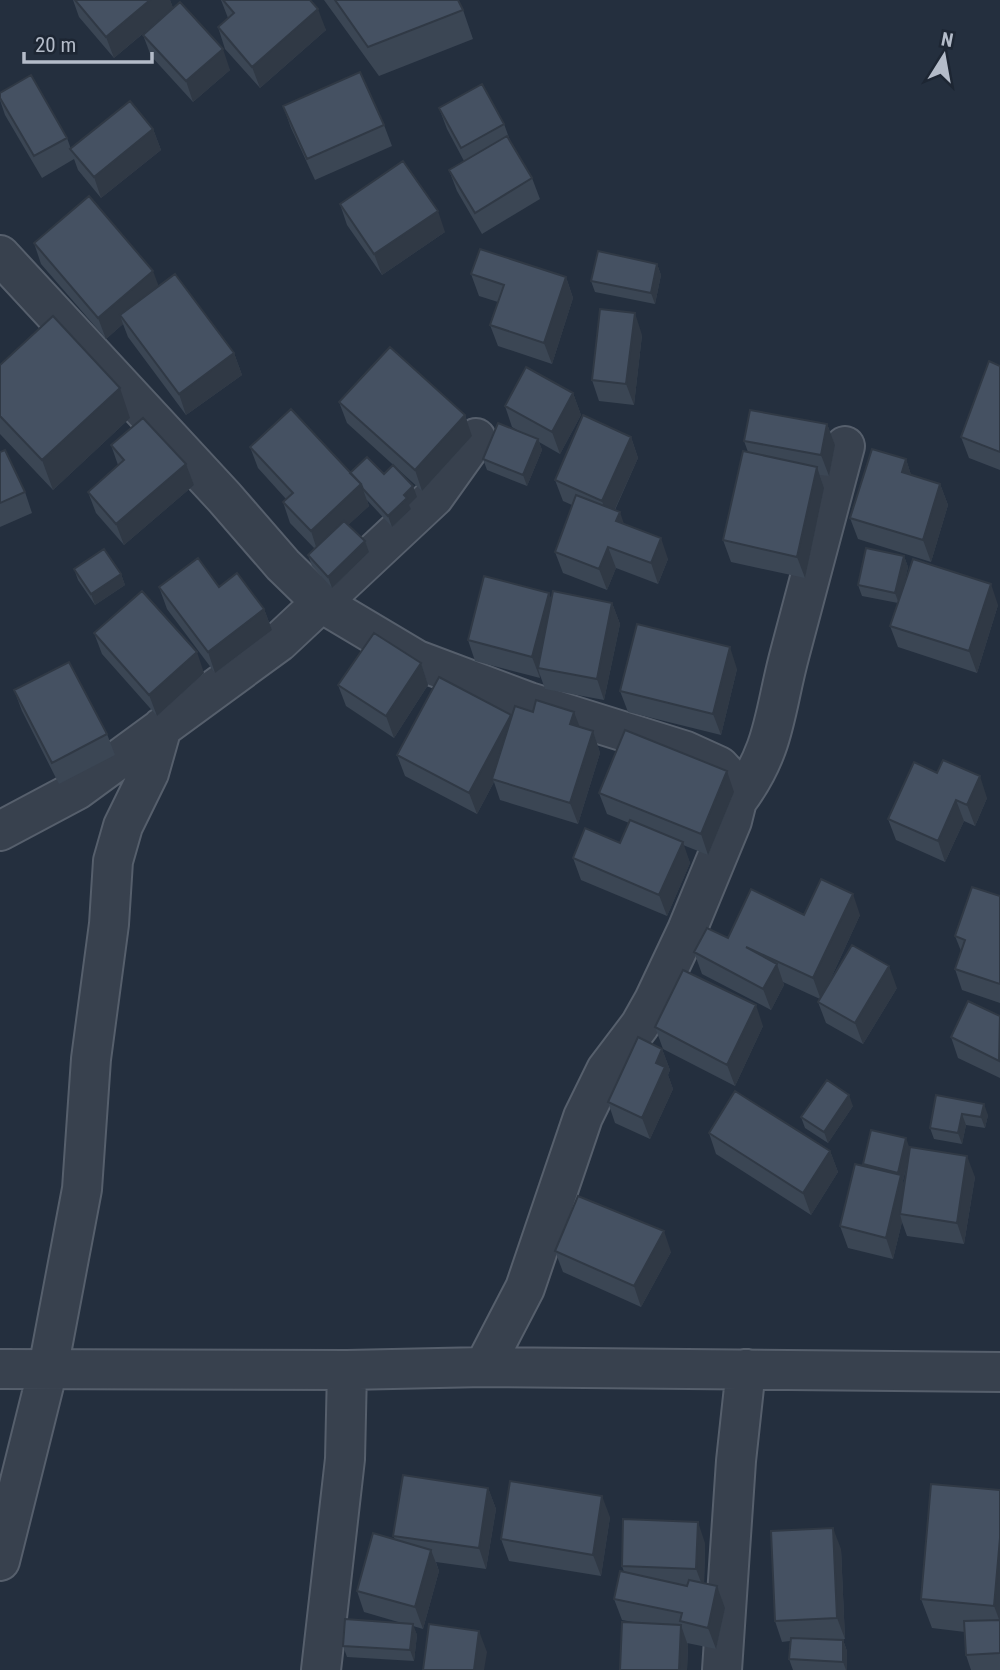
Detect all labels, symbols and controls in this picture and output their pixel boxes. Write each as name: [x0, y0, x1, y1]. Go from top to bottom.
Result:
scale bar: [24, 21, 152, 65]
north arrow: [909, 21, 979, 91]
text: N: [939, 27, 955, 52]
text: 20 m: [35, 33, 76, 57]

